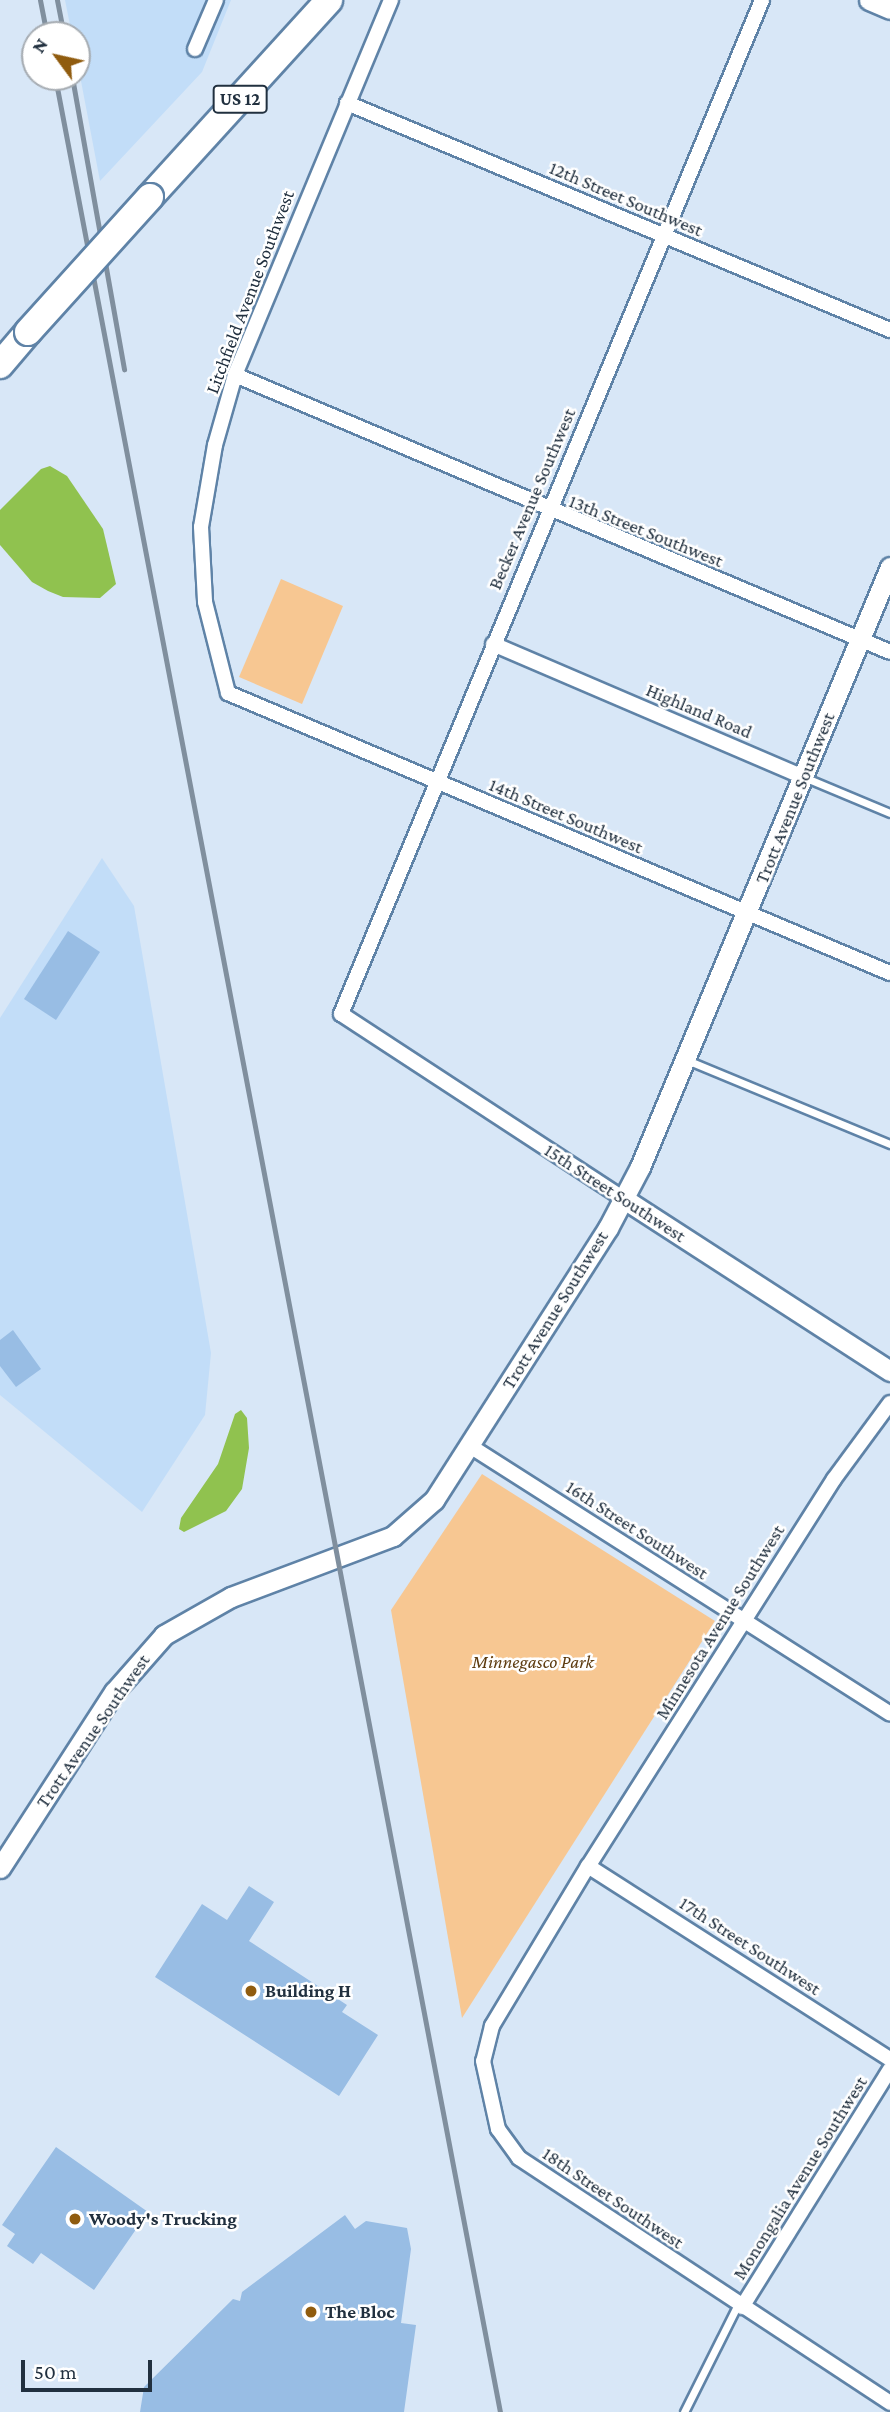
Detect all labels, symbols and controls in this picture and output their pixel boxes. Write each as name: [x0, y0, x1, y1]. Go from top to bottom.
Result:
north arrow: [21, 21, 91, 91]
text: N: [27, 34, 52, 57]
road number: US 12: [212, 84, 268, 114]
street label: 12th Street Southwest: [546, 156, 706, 242]
street label: Litchfield Avenue Southwest: [201, 187, 299, 397]
street label: Becker Avenue Southwest: [484, 405, 580, 593]
street label: 13th Street Southwest: [566, 490, 726, 572]
street label: Highland Road: [643, 678, 755, 744]
street label: Trott Avenue Southwest: [750, 709, 840, 887]
street label: 14th Street Southwest: [486, 773, 646, 859]
street label: 15th Street Southwest: [540, 1139, 690, 1247]
street label: Trott Avenue Southwest: [497, 1227, 613, 1393]
street label: 16th Street Southwest: [562, 1476, 712, 1584]
street label: Minnesota Avenue Southwest: [651, 1520, 789, 1724]
street label: Trott Avenue Southwest: [31, 1650, 155, 1812]
park label: Minnegasco Park: [472, 1651, 594, 1673]
street label: 17th Street Southwest: [675, 1892, 825, 2000]
place label: Building H: [265, 1980, 351, 2002]
marker: Building H: [243, 1983, 259, 1999]
street label: Monongalia Avenue Southwest: [728, 2072, 872, 2284]
street label: 18th Street Southwest: [538, 2142, 688, 2254]
place label: Woody's Trucking: [89, 2208, 237, 2230]
marker: Woody's Trucking: [67, 2211, 83, 2227]
place label: The Bloc: [325, 2301, 395, 2323]
marker: The Bloc: [303, 2304, 319, 2320]
scale bar: [24, 2346, 156, 2390]
text: 50 m: [34, 2360, 77, 2384]

